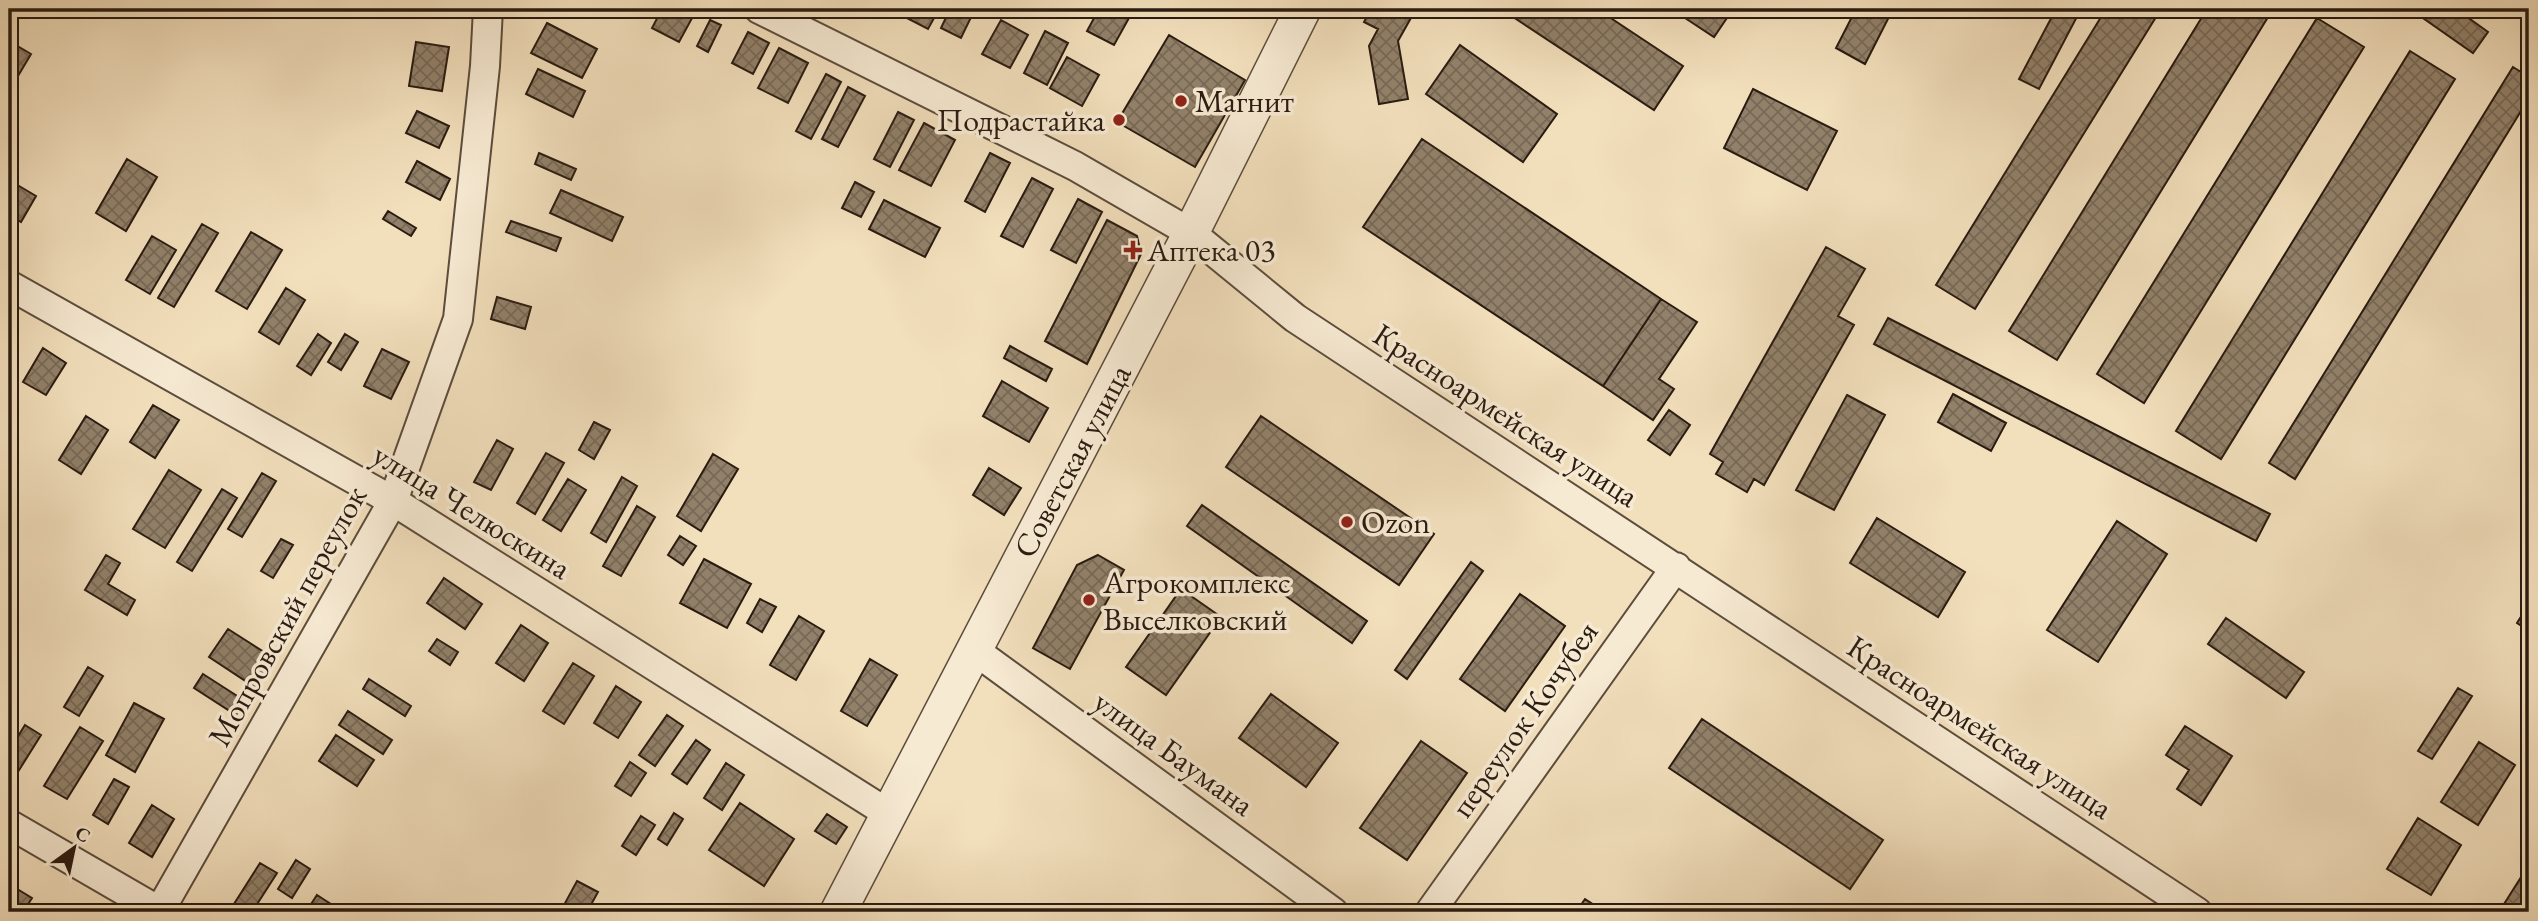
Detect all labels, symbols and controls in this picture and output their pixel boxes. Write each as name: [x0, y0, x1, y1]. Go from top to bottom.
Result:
place label: Магнит: [1195, 80, 1294, 122]
marker: Магнит: [1173, 93, 1189, 109]
place label: Подрастайка: [937, 99, 1105, 141]
marker: Подрастайка: [1111, 112, 1127, 128]
place label: Аптека 03: [1146, 229, 1276, 271]
marker: Аптека 03: [1125, 242, 1141, 258]
street label: Красноармейская улица: [1365, 313, 1647, 517]
street label: Советская улица: [1003, 357, 1141, 565]
street label: улица Челюскина: [365, 433, 579, 589]
street label: Мопровский переулок: [198, 478, 376, 754]
place label: Ozon: [1361, 501, 1430, 543]
marker: Ozon: [1339, 514, 1355, 530]
place label: Агрокомплекс Выселковский: [1102, 561, 1291, 640]
marker: Агрокомплекс Выселковский: [1081, 592, 1097, 608]
street label: переулок Кочубея: [1441, 613, 1607, 825]
street label: Красноармейская улица: [1839, 625, 2121, 829]
street label: улица Баумана: [1085, 681, 1263, 826]
north arrow: [38, 813, 108, 883]
text: С: [71, 820, 95, 848]

